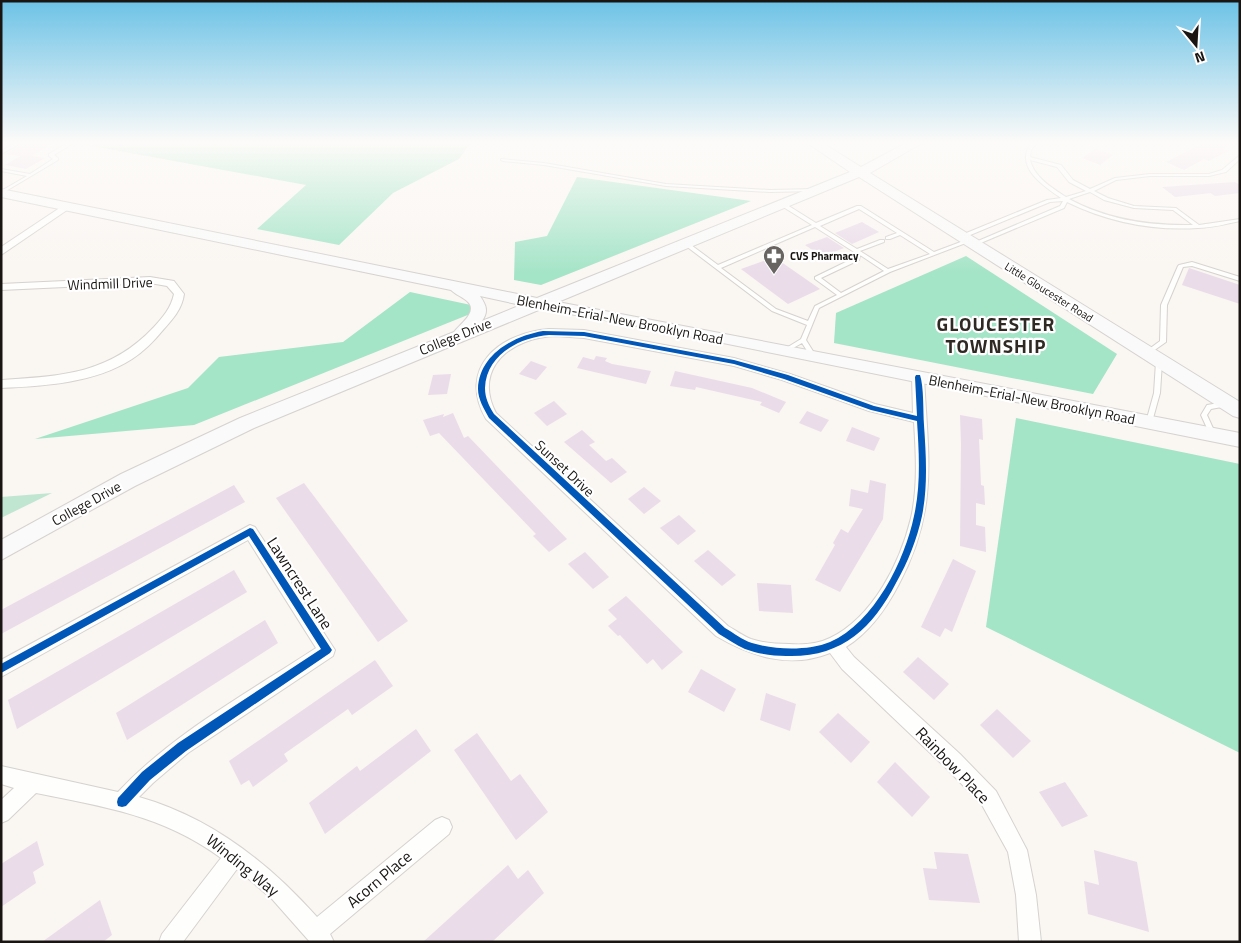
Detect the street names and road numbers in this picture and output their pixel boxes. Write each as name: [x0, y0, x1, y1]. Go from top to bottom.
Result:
street label: Little Gloucester Road: [1002, 258, 1097, 326]
street label: Windmill Drive: [67, 271, 153, 295]
street label: Blenheim-Erial-New Brooklyn Road: [515, 289, 725, 349]
street label: College Drive: [416, 312, 494, 360]
street label: Blenheim-Erial-New Brooklyn Road: [927, 369, 1137, 429]
street label: Sunset Drive: [531, 435, 599, 501]
street label: College Drive: [48, 475, 124, 531]
street label: Lawncrest Lane: [261, 532, 339, 634]
street label: Rainbow Place: [910, 721, 996, 809]
street label: Winding Way: [201, 828, 285, 902]
street label: Acorn Place: [341, 845, 417, 913]

